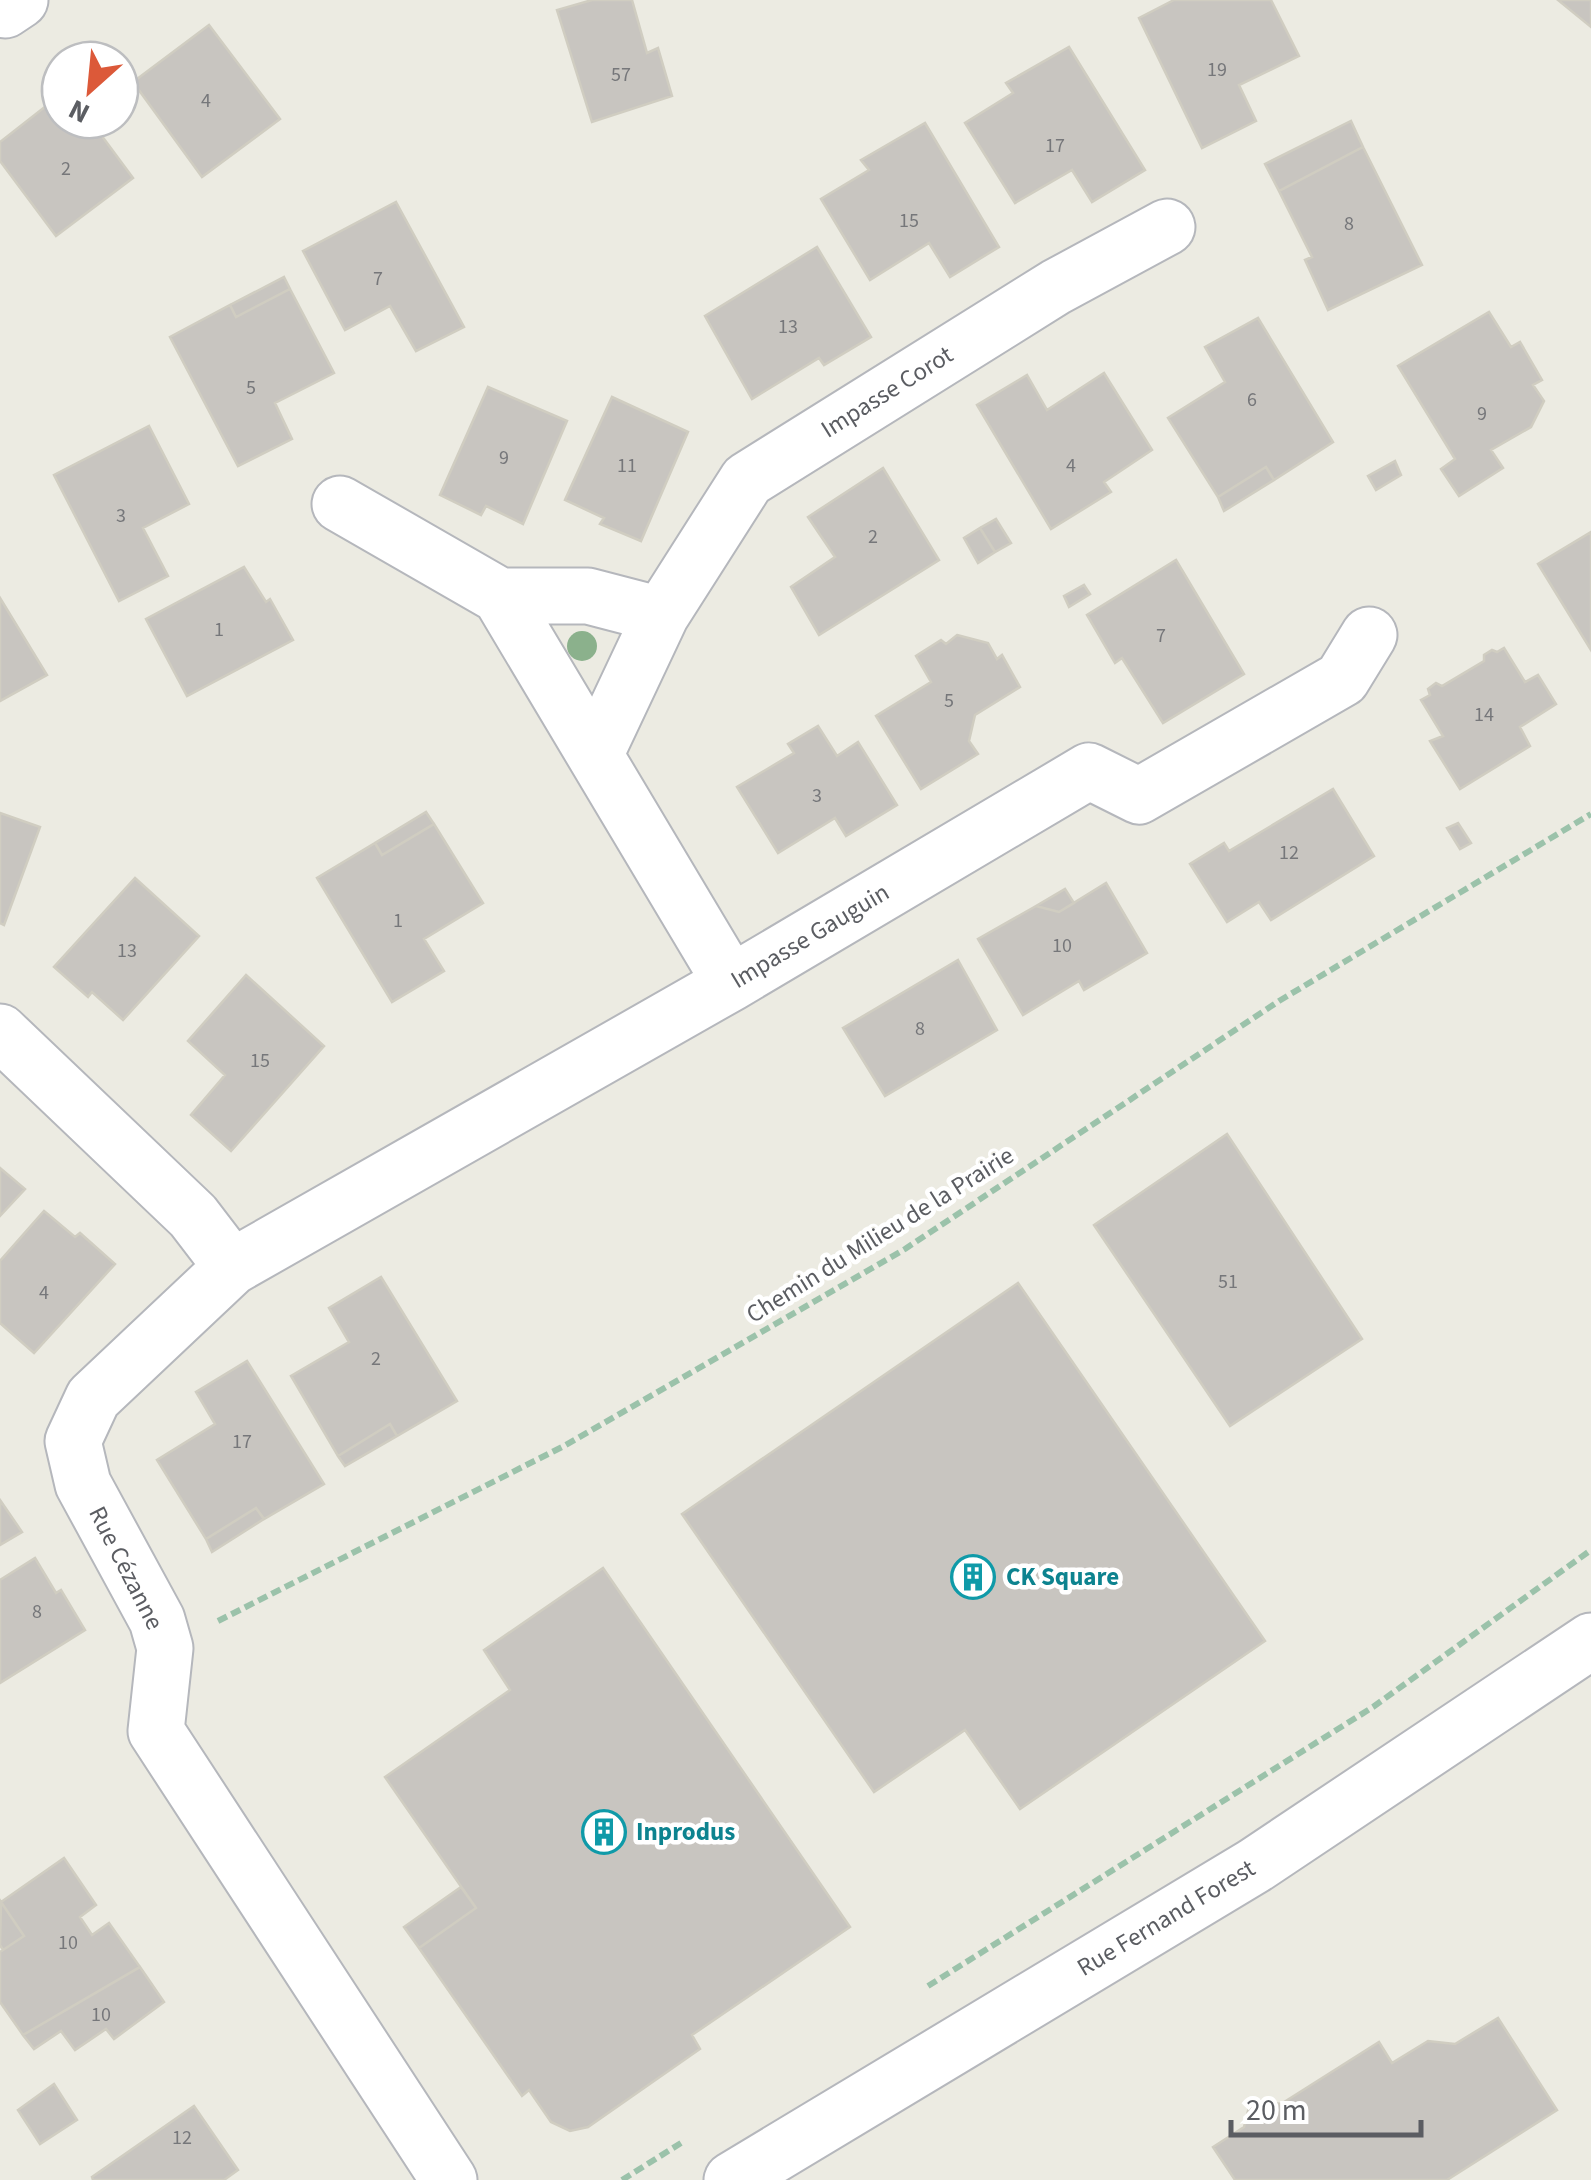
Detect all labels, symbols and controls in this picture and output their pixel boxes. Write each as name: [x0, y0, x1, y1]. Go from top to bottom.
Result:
north arrow: [40, 40, 140, 140]
house number: 19: [1207, 56, 1227, 84]
house number: 57: [611, 61, 631, 89]
house number: 4: [201, 87, 211, 115]
text: N: [62, 89, 96, 133]
house number: 17: [1045, 132, 1065, 160]
house number: 2: [61, 155, 71, 183]
house number: 15: [899, 207, 919, 235]
house number: 8: [1344, 210, 1354, 238]
house number: 7: [373, 265, 383, 293]
house number: 13: [778, 313, 798, 341]
street label: Impasse Corot: [814, 337, 960, 447]
house number: 5: [246, 374, 256, 402]
house number: 6: [1247, 386, 1257, 414]
house number: 9: [1477, 400, 1487, 428]
house number: 9: [499, 444, 509, 472]
house number: 11: [617, 452, 637, 480]
house number: 4: [1066, 452, 1076, 480]
house number: 3: [116, 502, 126, 530]
house number: 2: [868, 523, 878, 551]
house number: 1: [214, 616, 224, 644]
house number: 7: [1156, 622, 1166, 650]
house number: 5: [944, 687, 954, 715]
house number: 14: [1474, 701, 1494, 729]
house number: 3: [812, 782, 822, 810]
house number: 12: [1279, 839, 1299, 867]
street label: Impasse Gauguin: [724, 874, 896, 998]
house number: 1: [393, 907, 403, 935]
house number: 10: [1052, 932, 1072, 960]
house number: 13: [117, 937, 137, 965]
house number: 8: [915, 1015, 925, 1043]
house number: 15: [250, 1047, 270, 1075]
street label: Chemin du Milieu de la Prairie: [739, 1138, 1021, 1332]
house number: 51: [1218, 1268, 1238, 1296]
house number: 4: [39, 1279, 49, 1307]
house number: 2: [371, 1345, 381, 1373]
house number: 17: [232, 1428, 252, 1456]
street label: Rue Cézanne: [79, 1500, 173, 1636]
building icon: CK Square: [950, 1554, 996, 1600]
place label: CK Square: [1006, 1559, 1119, 1595]
house number: 8: [32, 1598, 42, 1626]
building icon: Inprodus: [581, 1809, 627, 1855]
place label: Inprodus: [636, 1814, 735, 1850]
street label: Rue Fernand Forest: [1070, 1850, 1262, 1985]
house number: 10: [58, 1929, 78, 1957]
house number: 10: [91, 2001, 111, 2029]
scale bar: [1231, 2075, 1421, 2137]
text: 20 m: [1246, 2089, 1307, 2132]
house number: 12: [172, 2124, 192, 2152]

